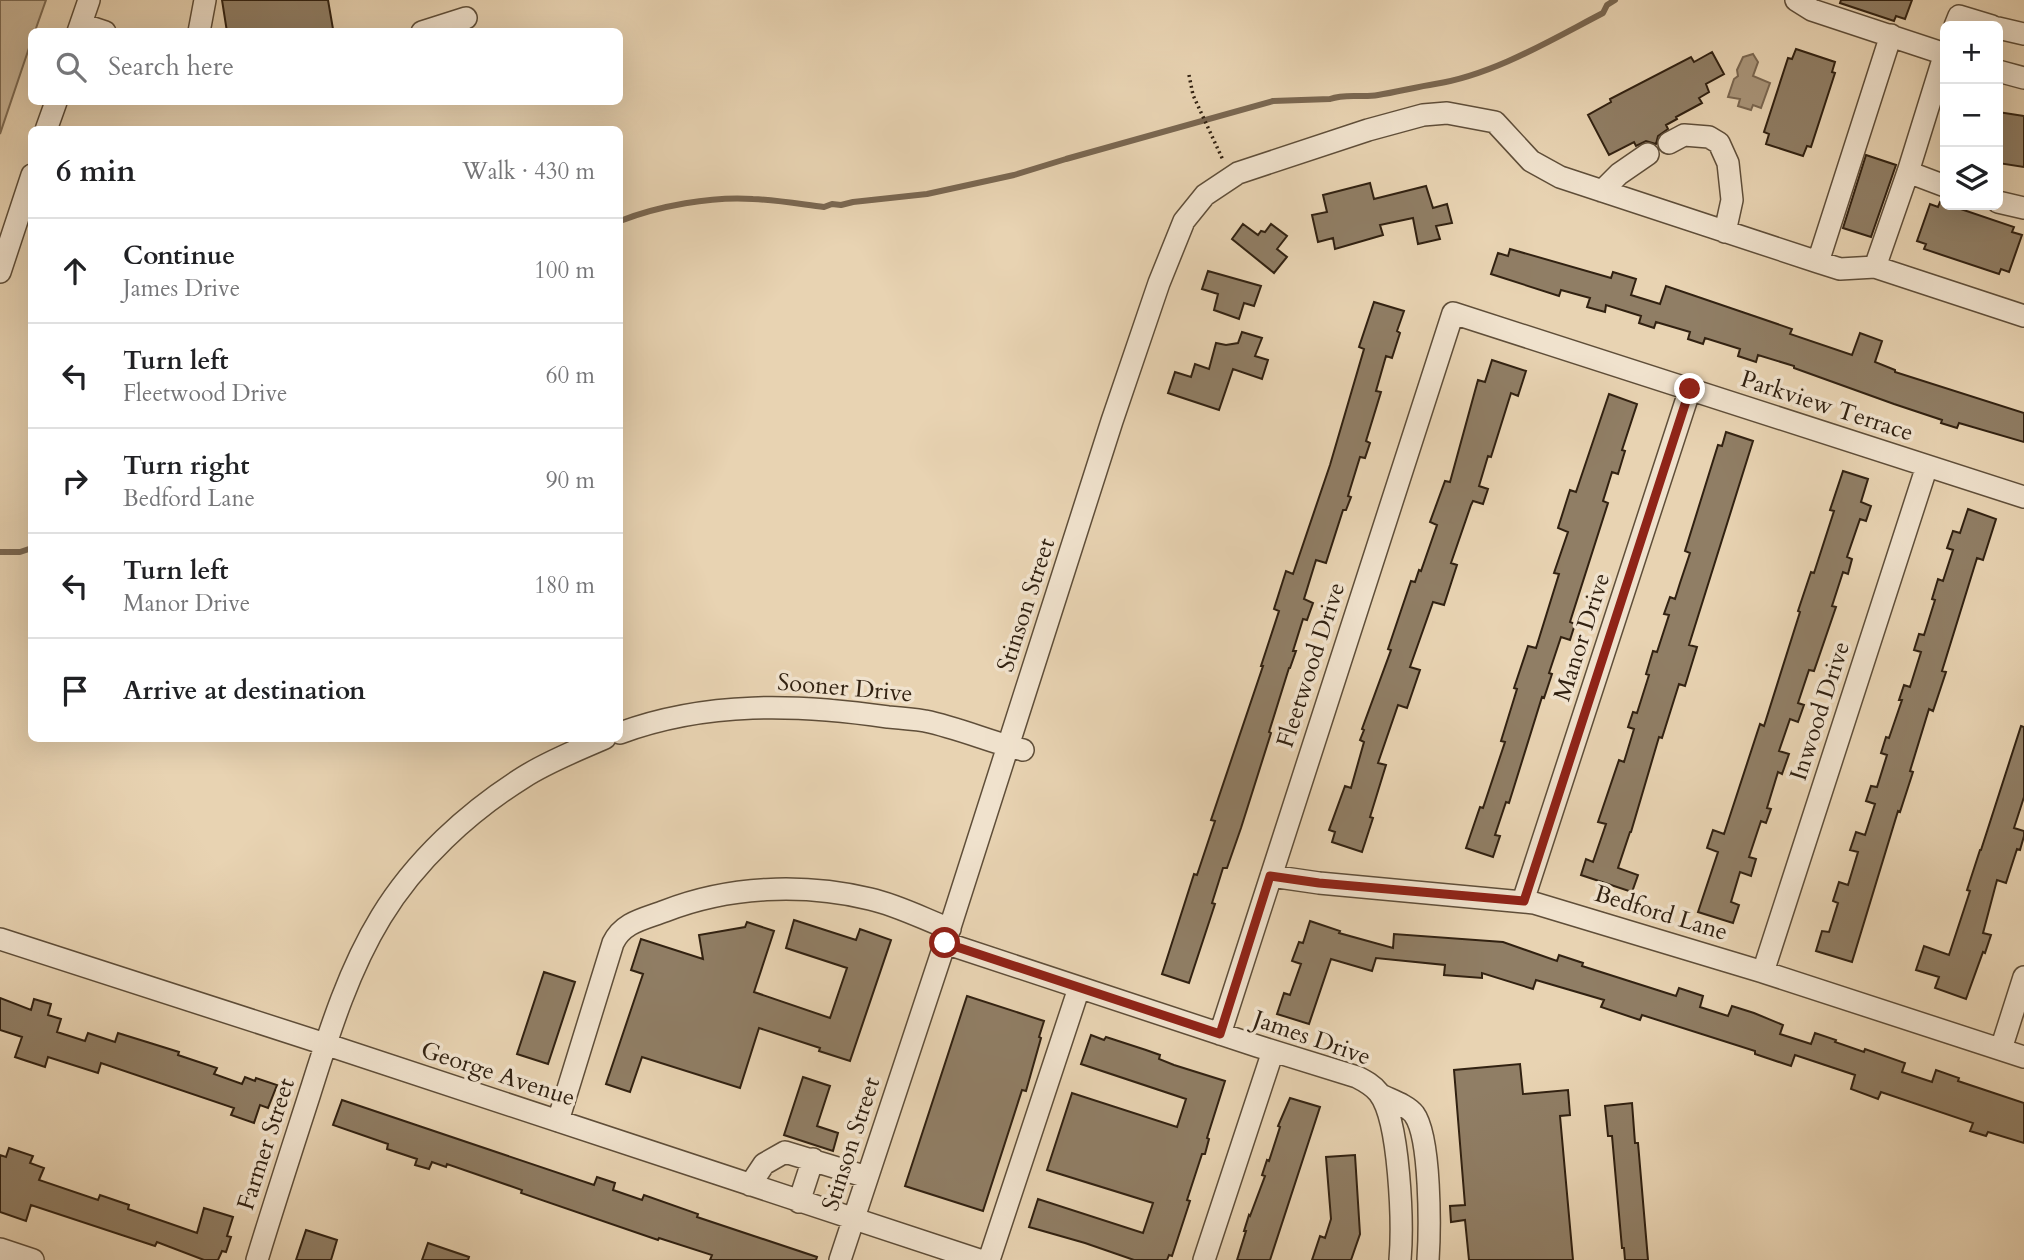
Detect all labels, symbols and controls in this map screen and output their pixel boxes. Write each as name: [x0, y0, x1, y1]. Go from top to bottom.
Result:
map controls: [1940, 21, 2003, 210]
button: +: [1940, 21, 2003, 84]
search box: [28, 28, 623, 105]
icon: search: [52, 48, 90, 86]
text: Search here: [108, 49, 234, 84]
button: −: [1940, 84, 2003, 147]
button: layers: [1940, 147, 2003, 210]
text: 6 min: [56, 151, 136, 192]
text: Walk · 430 m: [462, 156, 595, 187]
text: Continue: [123, 238, 235, 273]
icon: ahead: [56, 252, 94, 290]
text: 100 m: [534, 255, 595, 286]
text: James Drive: [123, 273, 240, 304]
text: Turn left: [123, 343, 228, 378]
icon: left: [56, 357, 94, 395]
text: 60 m: [546, 360, 595, 391]
street label: Parkview Terrace: [1736, 363, 1918, 449]
route end: [1674, 373, 1705, 404]
text: Fleetwood Drive: [123, 378, 287, 409]
text: Turn right: [123, 448, 250, 483]
icon: right: [56, 462, 94, 500]
text: 90 m: [546, 465, 595, 496]
text: Bedford Lane: [123, 483, 255, 514]
street label: Stinson Street: [989, 533, 1063, 676]
text: Turn left: [123, 553, 228, 588]
icon: left: [56, 567, 94, 605]
street label: Manor Drive: [1546, 569, 1618, 705]
text: 180 m: [534, 570, 595, 601]
street label: Fleetwood Drive: [1269, 578, 1353, 752]
text: Manor Drive: [123, 588, 250, 619]
street label: Inwood Drive: [1782, 637, 1858, 785]
street label: Sooner Drive: [776, 666, 914, 710]
icon: arrive: [56, 672, 94, 710]
text: Arrive at destination: [123, 673, 366, 708]
street label: Bedford Lane: [1590, 877, 1732, 949]
route start: [929, 927, 960, 958]
street label: James Drive: [1246, 1002, 1375, 1073]
street label: George Avenue: [417, 1034, 579, 1114]
street label: Stinson Street: [814, 1072, 888, 1215]
street label: Farmer Street: [229, 1073, 303, 1214]

